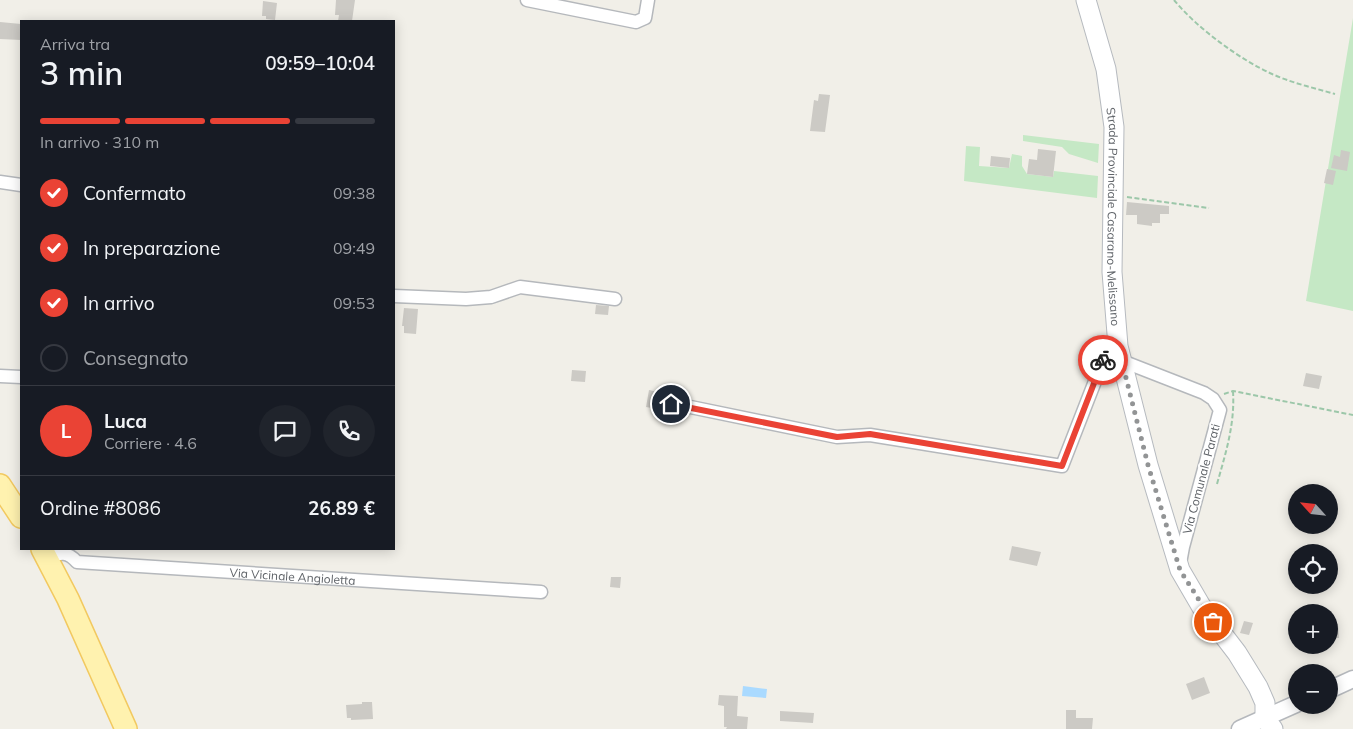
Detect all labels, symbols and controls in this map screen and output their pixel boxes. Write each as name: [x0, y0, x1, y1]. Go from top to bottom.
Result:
text: Arriva tra: [40, 34, 110, 54]
text: 09:59–10:04: [265, 51, 375, 75]
text: 3 min: [40, 53, 123, 93]
street label: Strada Provinciale Casarano-Melissano: [1104, 106, 1124, 327]
text: In arrivo · 310 m: [40, 132, 159, 152]
icon: check: [40, 179, 68, 207]
text: Confermato: [83, 181, 186, 205]
text: 09:38: [333, 183, 375, 203]
icon: check: [40, 234, 68, 262]
text: In preparazione: [83, 236, 220, 260]
text: 09:49: [333, 238, 375, 258]
icon: check: [40, 289, 68, 317]
text: In arrivo: [83, 291, 155, 315]
text: 09:53: [333, 293, 375, 313]
courier: [1078, 335, 1128, 385]
text: Consegnato: [83, 346, 188, 370]
icon: bike: [1089, 346, 1117, 374]
pin: [650, 383, 692, 425]
icon: home: [657, 390, 685, 418]
button: chat: [259, 405, 311, 457]
button: phone: [323, 405, 375, 457]
text: Luca: [104, 409, 147, 433]
text: L: [61, 419, 71, 443]
street label: Via Comunale Parati: [1179, 422, 1223, 536]
text: Corriere · 4.6: [104, 433, 197, 453]
north arrow: [1288, 484, 1338, 534]
map controls: [1288, 484, 1338, 714]
text: Ordine #8086: [40, 496, 161, 520]
text: 26.89 €: [308, 496, 375, 520]
button: locate: [1288, 544, 1338, 594]
street label: Via Vicinale Angioletta: [229, 564, 356, 587]
pin: [1192, 601, 1234, 643]
button: +: [1288, 604, 1338, 654]
icon: bag: [1199, 608, 1227, 636]
button: −: [1288, 664, 1338, 714]

